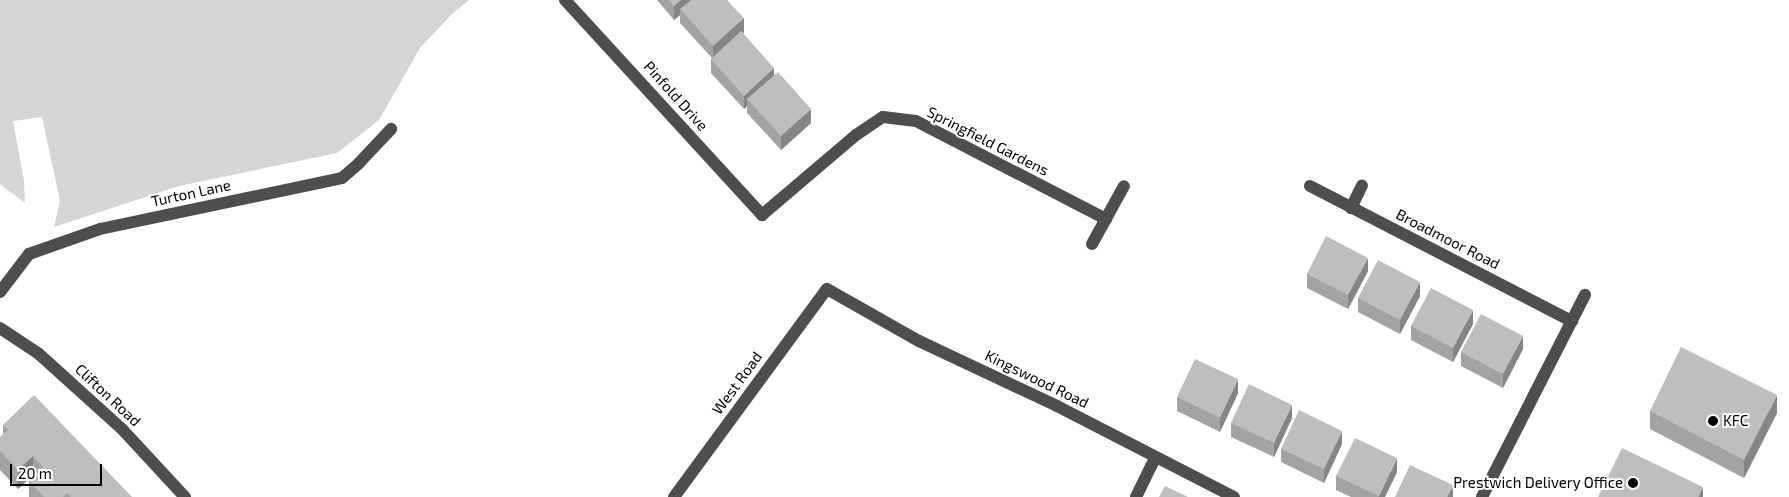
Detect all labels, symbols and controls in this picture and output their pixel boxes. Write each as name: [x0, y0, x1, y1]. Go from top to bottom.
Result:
street label: Pinfold Drive: [640, 58, 712, 134]
street label: Springfield Gardens: [924, 103, 1052, 179]
street label: Turton Lane: [150, 176, 232, 210]
street label: Broadmoor Road: [1393, 205, 1503, 273]
street label: Kingswood Road: [982, 346, 1092, 412]
street label: West Road: [708, 348, 766, 418]
street label: Clifton Road: [71, 360, 145, 430]
place label: KFC: [1723, 412, 1748, 430]
marker: KFC: [1707, 415, 1719, 427]
scale bar: [12, 454, 105, 486]
text: 20 m: [18, 464, 52, 482]
place label: Prestwich Delivery Office: [1453, 474, 1623, 492]
marker: Prestwich Delivery Office: [1627, 477, 1639, 489]

